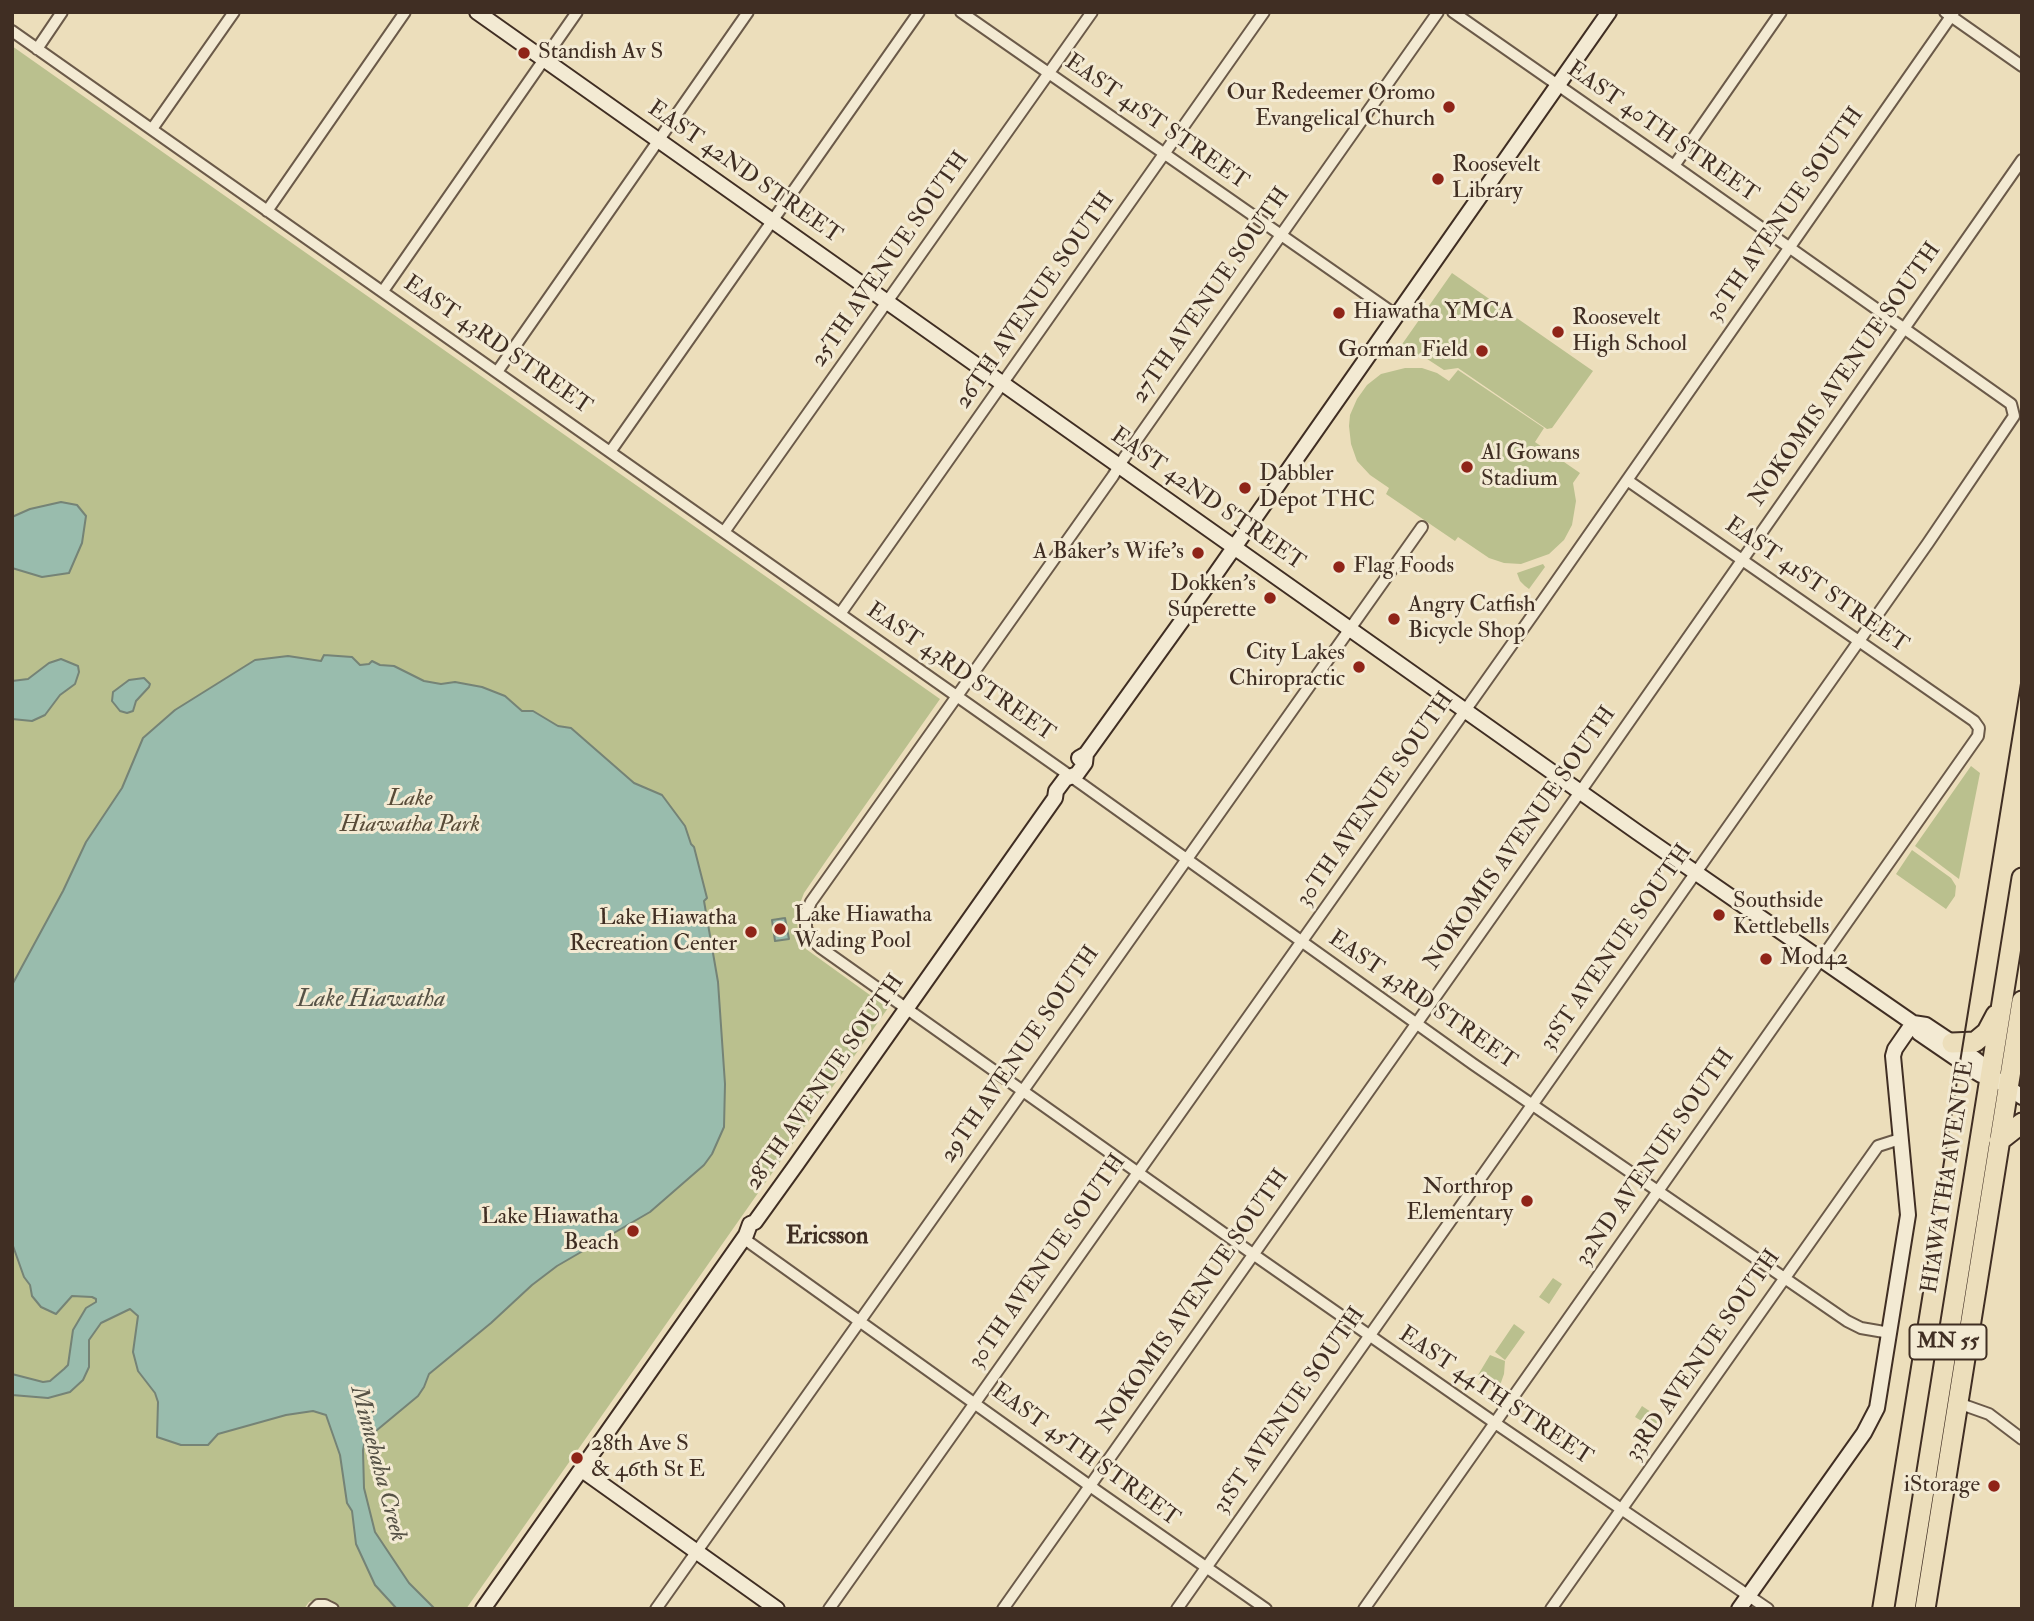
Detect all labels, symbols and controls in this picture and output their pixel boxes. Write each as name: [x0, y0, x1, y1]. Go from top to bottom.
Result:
place label: Standish Av S: [538, 39, 663, 67]
marker: Standish Av S: [516, 45, 532, 61]
street label: EAST 41ST STREET: [1059, 49, 1253, 197]
street label: EAST 40TH STREET: [1561, 56, 1763, 210]
place label: Our Redeemer Oromo Evangelical Church: [1227, 80, 1435, 134]
street label: EAST 42ND STREET: [642, 96, 846, 250]
marker: Our Redeemer Oromo Evangelical Church: [1441, 99, 1457, 115]
street label: 30TH AVENUE SOUTH: [1702, 103, 1870, 327]
street label: 25TH AVENUE SOUTH: [806, 147, 976, 373]
place label: Roosevelt Library: [1452, 152, 1540, 206]
marker: Roosevelt Library: [1430, 171, 1446, 187]
street label: 27TH AVENUE SOUTH: [1127, 183, 1297, 409]
street label: 26TH AVENUE SOUTH: [951, 187, 1121, 415]
street label: NOKOMIS AVENUE SOUTH: [1744, 238, 1948, 512]
street label: EAST 43RD STREET: [397, 271, 597, 421]
place label: Hiawatha YMCA: [1353, 299, 1514, 327]
marker: Hiawatha YMCA: [1331, 305, 1347, 321]
place label: Roosevelt High School: [1572, 305, 1687, 359]
marker: Roosevelt High School: [1550, 324, 1566, 340]
place label: Gorman Field: [1338, 337, 1468, 365]
marker: Gorman Field: [1474, 343, 1490, 359]
street label: EAST 42ND STREET: [1105, 423, 1309, 577]
place label: Al Gowans Stadium: [1481, 440, 1580, 494]
marker: Al Gowans Stadium: [1459, 459, 1475, 475]
place label: Dabbler Depot THC: [1259, 461, 1375, 515]
marker: Dabbler Depot THC: [1237, 480, 1253, 496]
street label: EAST 41ST STREET: [1719, 512, 1913, 660]
place label: A Baker's Wife's: [1033, 539, 1184, 567]
marker: A Baker's Wife's: [1190, 545, 1206, 561]
place label: Flag Foods: [1353, 553, 1454, 581]
marker: Flag Foods: [1331, 559, 1347, 575]
place label: Dokken's Superette: [1168, 571, 1256, 625]
marker: Dokken's Superette: [1262, 590, 1278, 606]
place label: Angry Catfish Bicycle Shop: [1408, 592, 1536, 646]
street label: EAST 43RD STREET: [860, 598, 1060, 748]
marker: Angry Catfish Bicycle Shop: [1386, 611, 1402, 627]
place label: City Lakes Chiropractic: [1229, 640, 1345, 694]
marker: City Lakes Chiropractic: [1351, 659, 1367, 675]
street label: 30TH AVENUE SOUTH: [1292, 688, 1460, 912]
street label: NOKOMIS AVENUE SOUTH: [1419, 702, 1623, 976]
park label: Lake Hiawatha Park: [340, 786, 480, 840]
street label: 31ST AVENUE SOUTH: [1535, 840, 1699, 1056]
place label: Southside Kettlebells: [1733, 888, 1829, 942]
place label: Lake Hiawatha Wading Pool: [794, 902, 932, 956]
place label: Lake Hiawatha Recreation Center: [569, 905, 737, 959]
marker: Southside Kettlebells: [1711, 907, 1727, 923]
marker: Lake Hiawatha Wading Pool: [772, 921, 788, 937]
marker: Lake Hiawatha Recreation Center: [743, 924, 759, 940]
street label: EAST 43RD STREET: [1322, 926, 1522, 1076]
street label: 29TH AVENUE SOUTH: [936, 941, 1106, 1169]
place label: Mod42: [1780, 945, 1848, 973]
marker: Mod42: [1758, 951, 1774, 967]
street label: 28TH AVENUE SOUTH: [741, 970, 911, 1196]
water label: Lake Hiawatha: [297, 987, 445, 1015]
street label: 32ND AVENUE SOUTH: [1571, 1044, 1741, 1272]
street label: HIAWATHA AVENUE: [1917, 1059, 1981, 1295]
street label: 30TH AVENUE SOUTH: [964, 1150, 1132, 1374]
street label: NOKOMIS AVENUE SOUTH: [1092, 1165, 1296, 1439]
place label: Northrop Elementary: [1406, 1174, 1513, 1228]
marker: Northrop Elementary: [1519, 1193, 1535, 1209]
place label: Lake Hiawatha Beach: [481, 1204, 619, 1258]
marker: Lake Hiawatha Beach: [625, 1223, 641, 1239]
district label: Ericsson: [786, 1224, 868, 1252]
street label: 33RD AVENUE SOUTH: [1621, 1245, 1787, 1467]
street label: 31ST AVENUE SOUTH: [1208, 1303, 1372, 1519]
street label: EAST 44TH STREET: [1393, 1322, 1597, 1472]
road number: MN 55: [1910, 1324, 1986, 1360]
street label: EAST 45TH STREET: [986, 1379, 1184, 1533]
water label: Minnehaha Creek: [342, 1383, 412, 1545]
place label: 28th Ave S & 46th St E: [591, 1431, 705, 1485]
marker: 28th Ave S & 46th St E: [569, 1450, 585, 1466]
place label: iStorage: [1904, 1472, 1980, 1500]
marker: iStorage: [1986, 1478, 2002, 1494]

